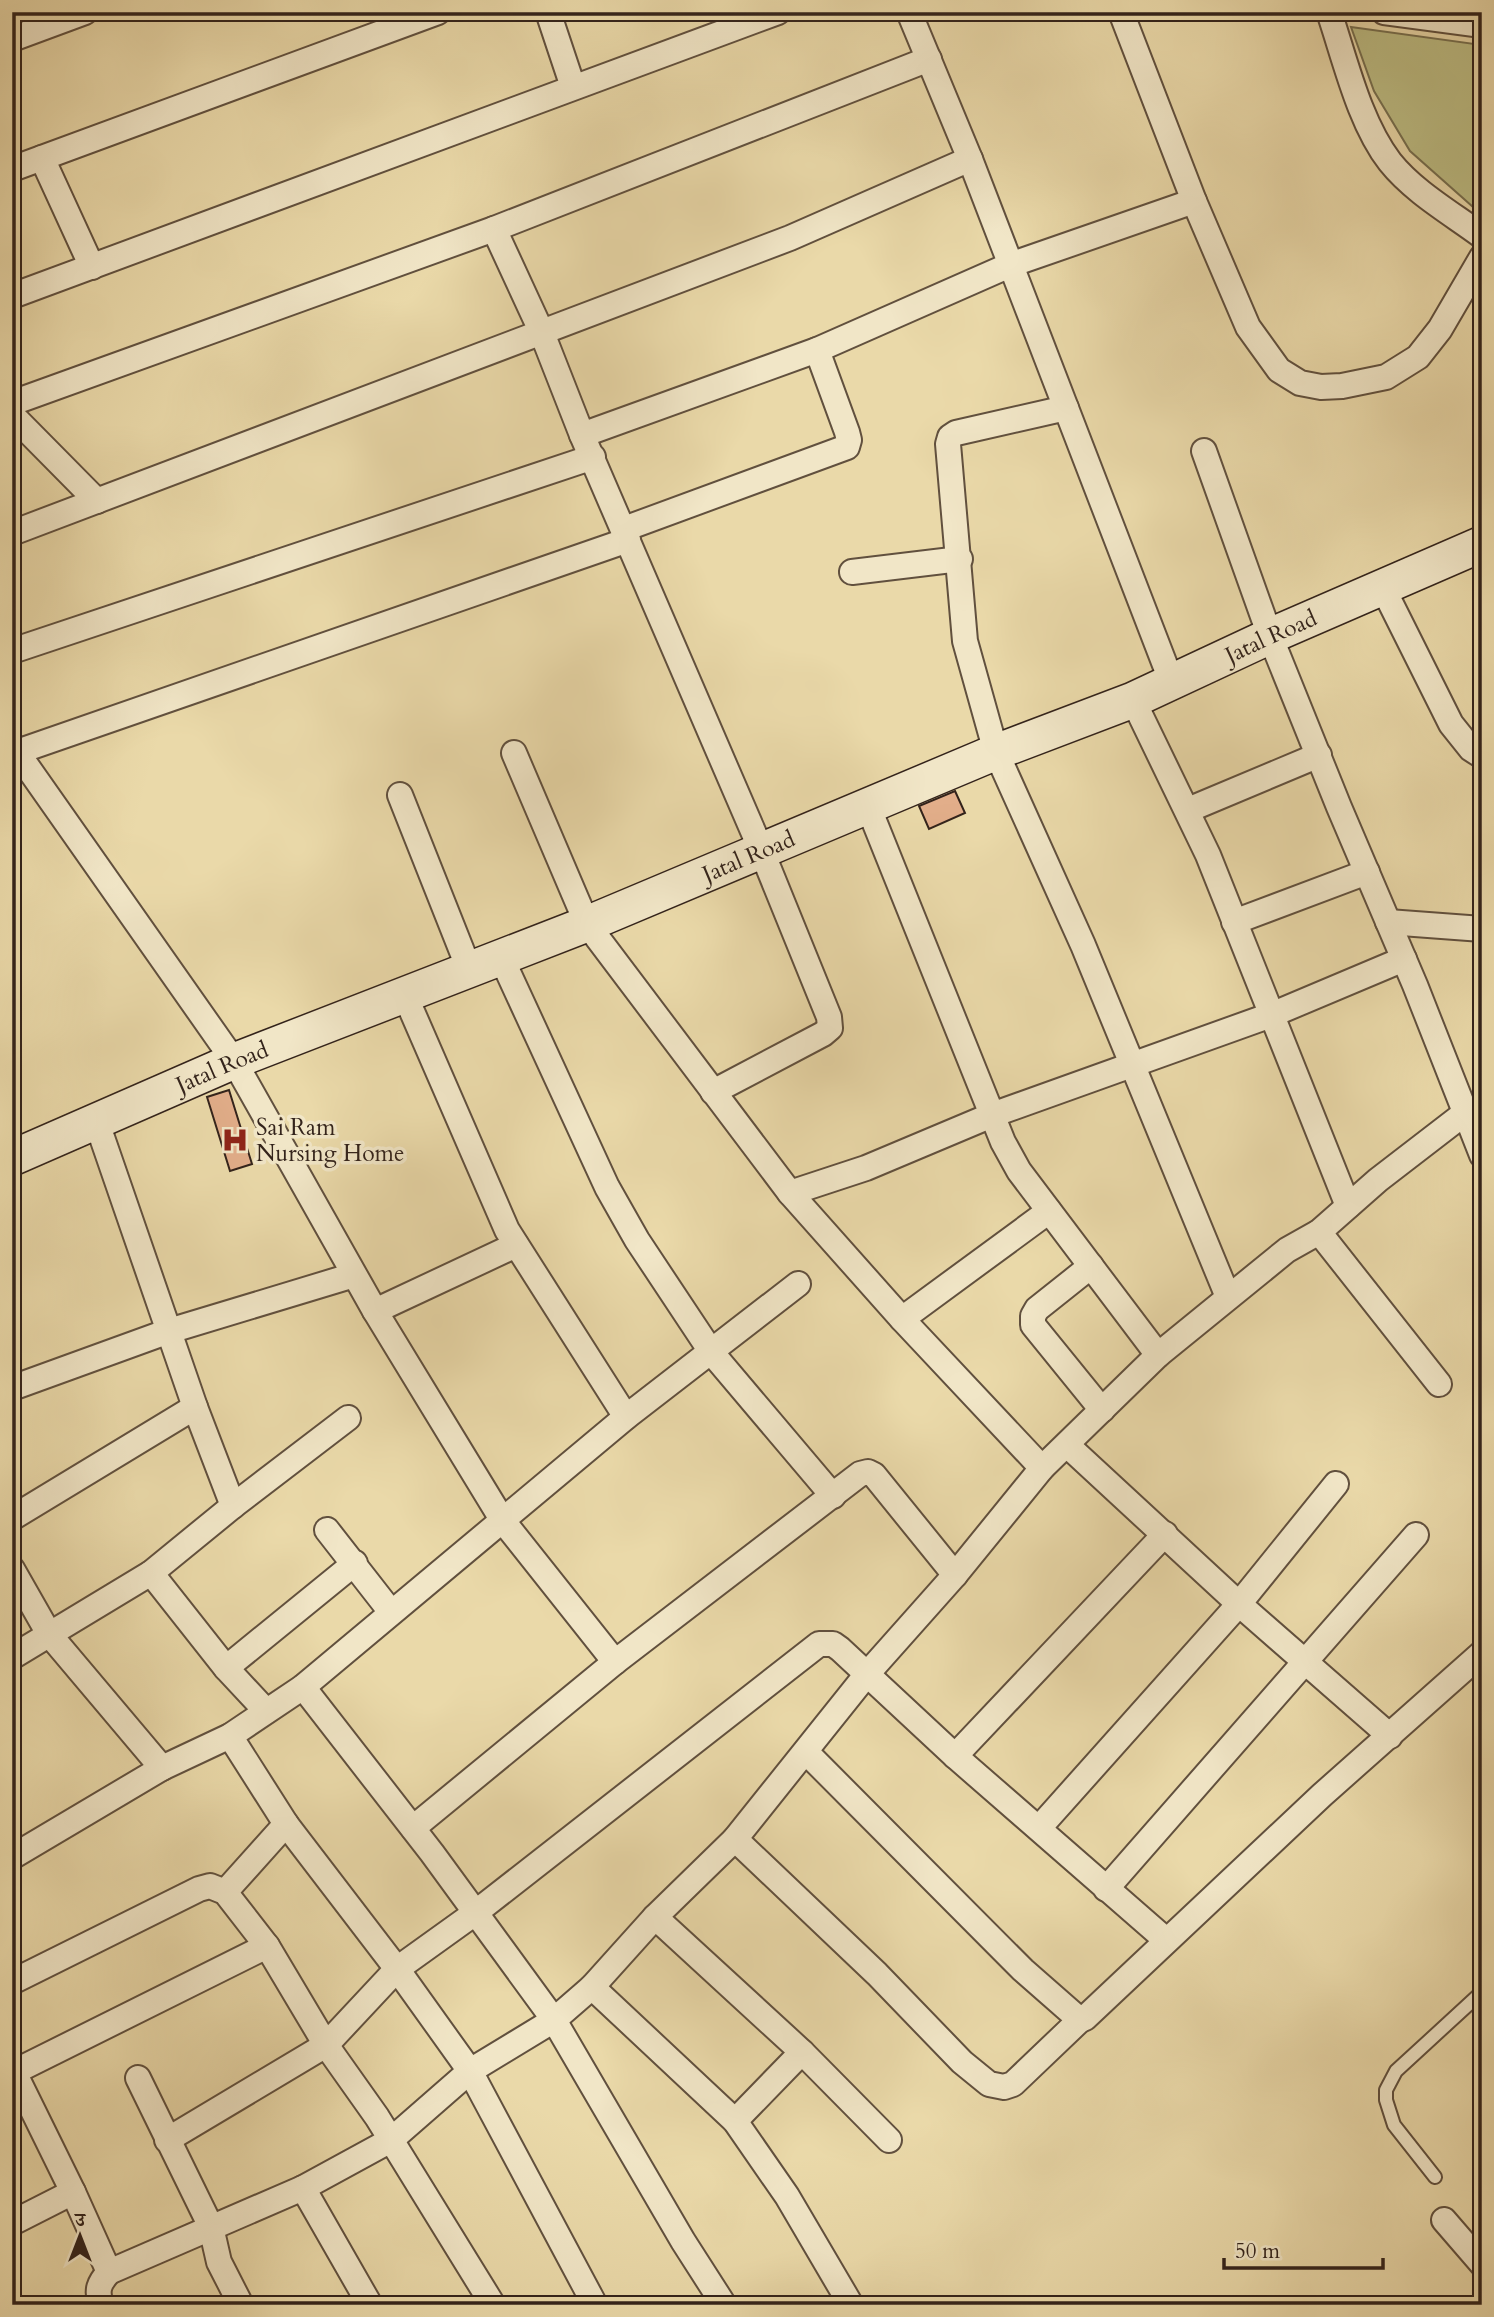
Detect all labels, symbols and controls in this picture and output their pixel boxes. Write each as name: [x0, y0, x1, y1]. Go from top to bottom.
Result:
street label: Jatal Road: [1217, 602, 1322, 672]
street label: Jatal Road: [695, 823, 800, 891]
street label: Jatal Road: [168, 1034, 274, 1102]
place label: Sai Ram Nursing Home: [256, 1112, 405, 1169]
hospital icon: Sai Ram Nursing Home: [220, 1125, 250, 1155]
north arrow: [46, 2202, 116, 2272]
text: उ: [73, 2207, 86, 2233]
scale bar: [1224, 2226, 1384, 2270]
text: 50 m: [1235, 2237, 1280, 2266]

